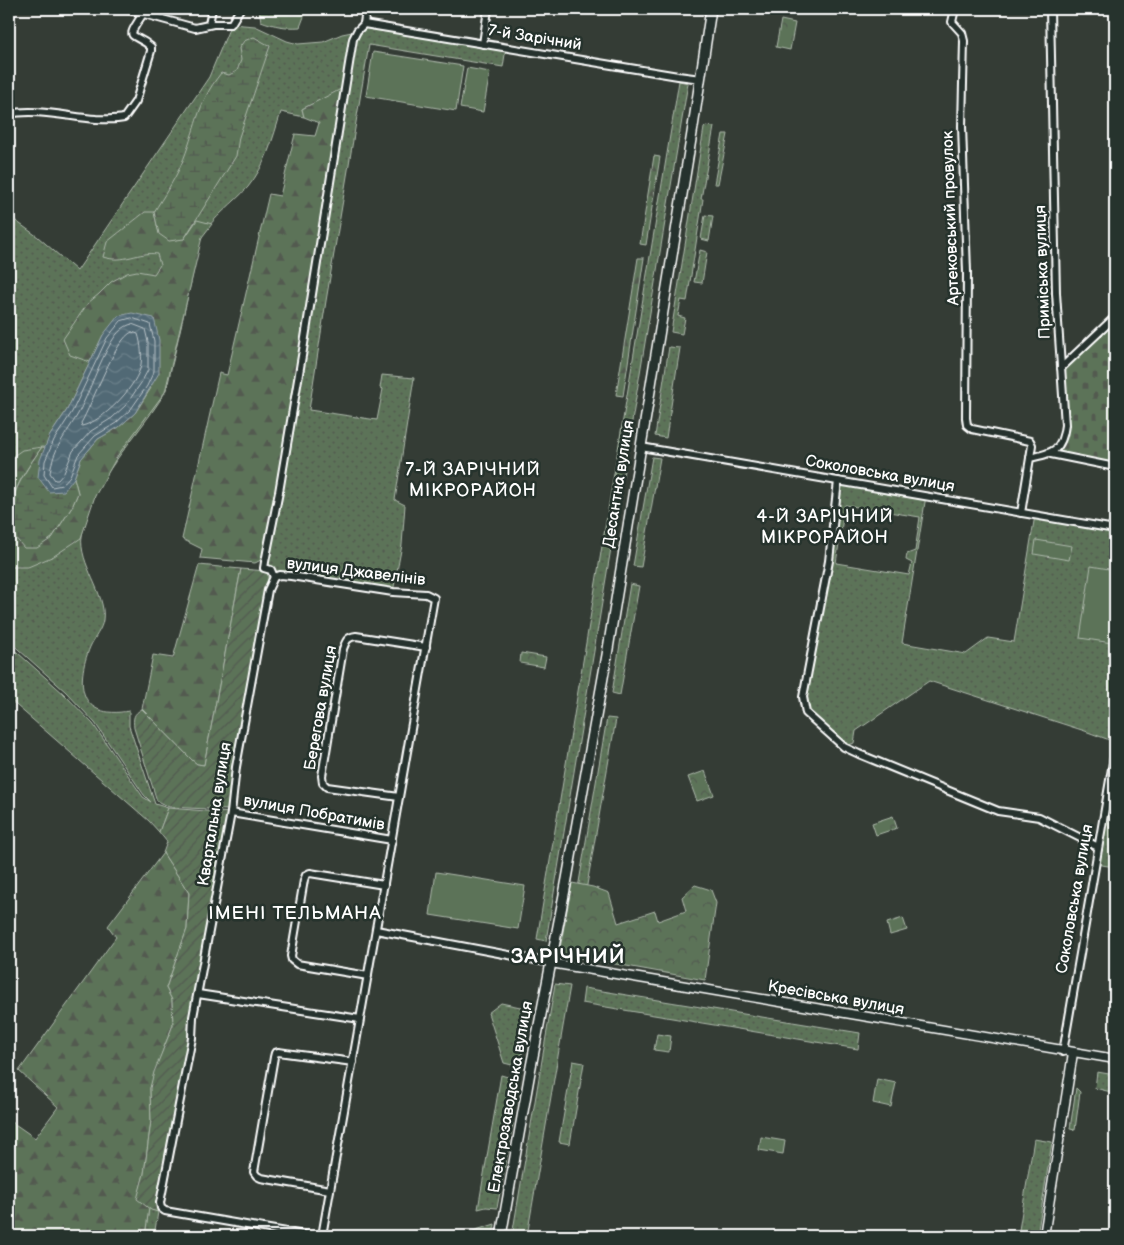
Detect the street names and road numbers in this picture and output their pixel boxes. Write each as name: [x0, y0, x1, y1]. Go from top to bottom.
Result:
street label: 7-й Зарічний: [487, 21, 583, 55]
street label: Артековський провулок: [938, 130, 964, 307]
street label: Приміська вулиця: [1031, 204, 1055, 339]
street label: Десантна вулиця: [600, 419, 638, 549]
street label: Соколовська вулиця: [804, 452, 956, 497]
street label: вулиця Джавелінів: [286, 554, 427, 590]
street label: Берегова вулиця: [301, 644, 341, 772]
street label: Квартальна вулиця: [194, 741, 236, 887]
street label: вулиця Побратимів: [242, 791, 387, 835]
street label: Соколовська вулиця: [1053, 823, 1098, 975]
street label: Кресівська вулиця: [766, 977, 906, 1019]
street label: Електрозаводська вулиця: [485, 999, 537, 1194]

